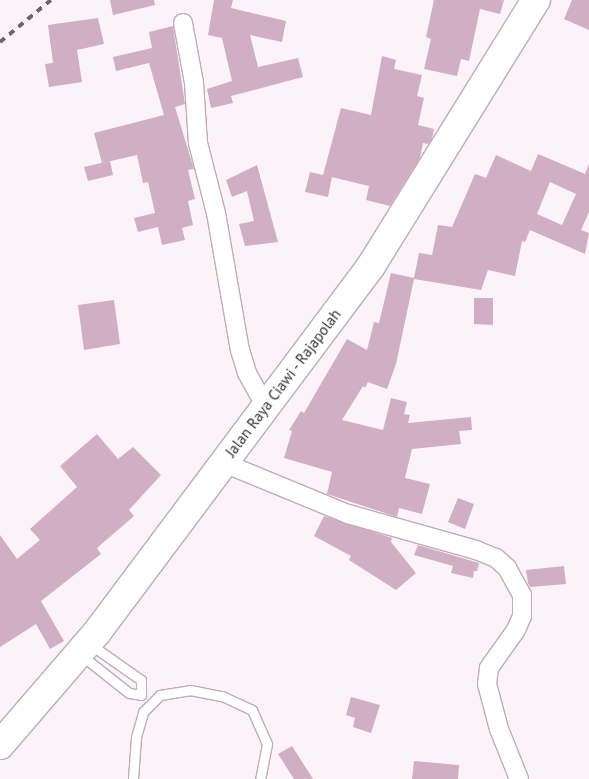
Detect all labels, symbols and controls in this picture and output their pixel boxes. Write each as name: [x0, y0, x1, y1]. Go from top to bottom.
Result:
street label: Jalan Raya Ciawi - Rajapolah: [221, 305, 345, 461]

